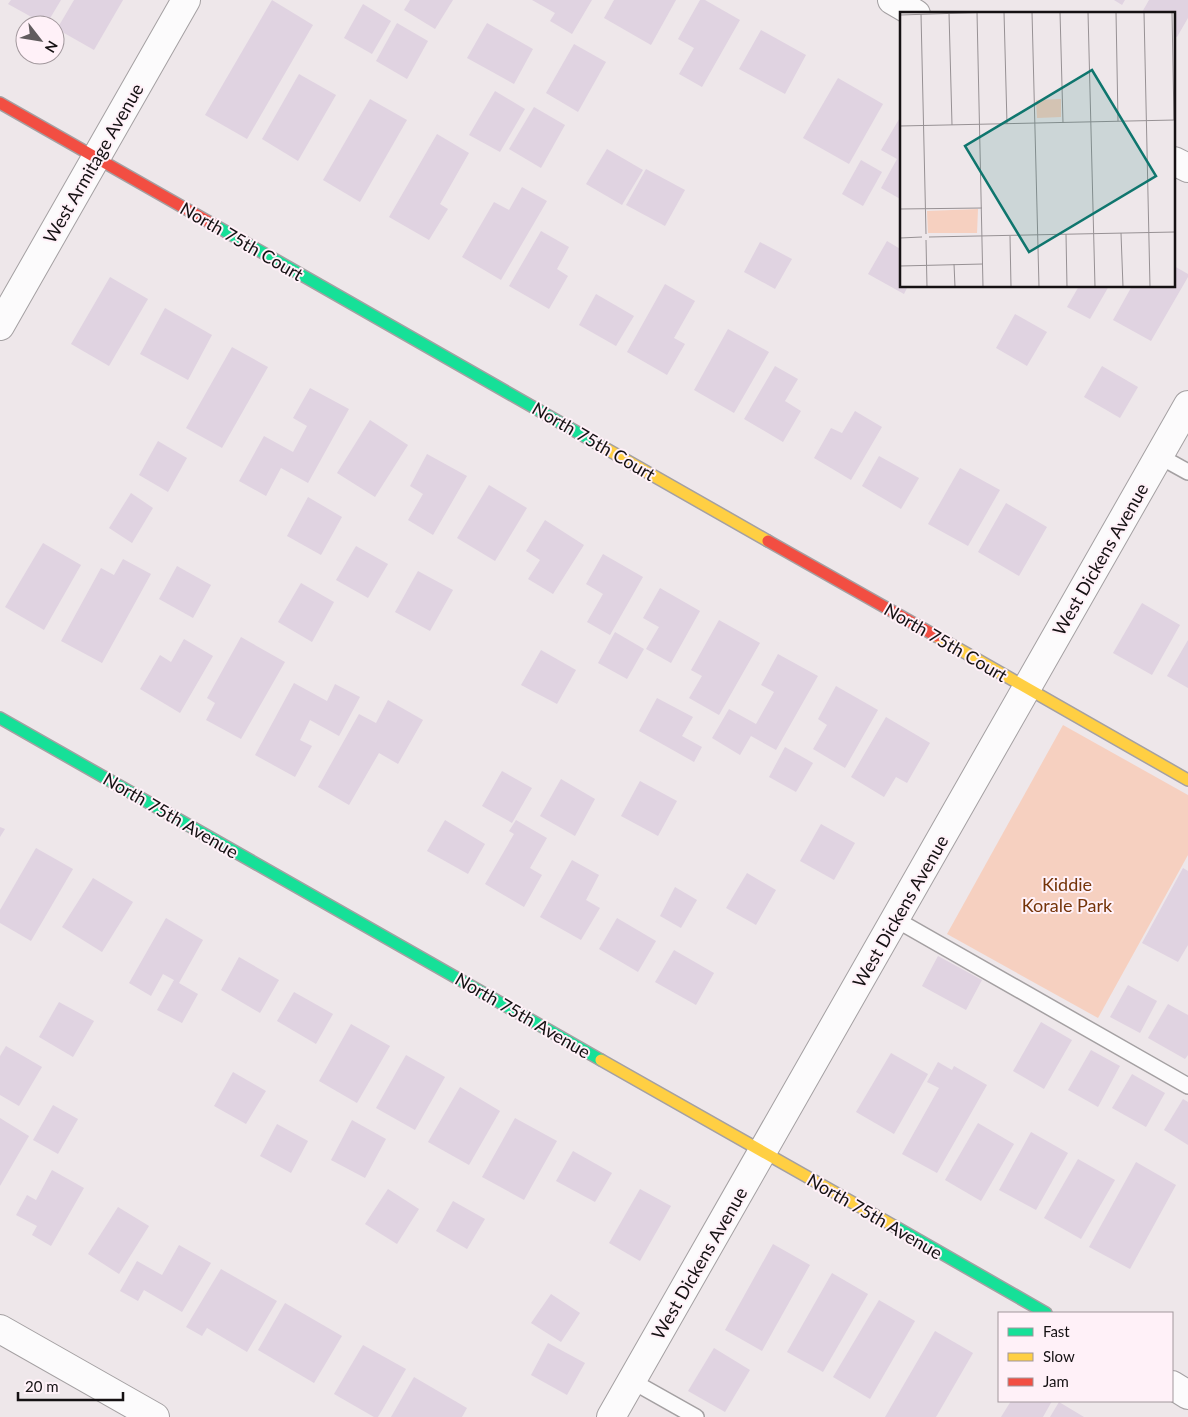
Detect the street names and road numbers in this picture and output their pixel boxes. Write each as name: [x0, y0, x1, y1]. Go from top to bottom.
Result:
street label: West Armitage Avenue: [38, 79, 148, 247]
street label: North 75th Court: [177, 197, 308, 285]
street label: North 75th Court: [529, 397, 660, 485]
street label: West Dickens Avenue: [1047, 479, 1153, 639]
street label: North 75th Court: [881, 598, 1012, 686]
street label: North 75th Avenue: [100, 767, 242, 863]
street label: West Dickens Avenue: [847, 831, 953, 991]
street label: North 75th Avenue: [452, 967, 594, 1063]
street label: North 75th Avenue: [804, 1168, 946, 1264]
street label: West Dickens Avenue: [646, 1183, 752, 1343]

